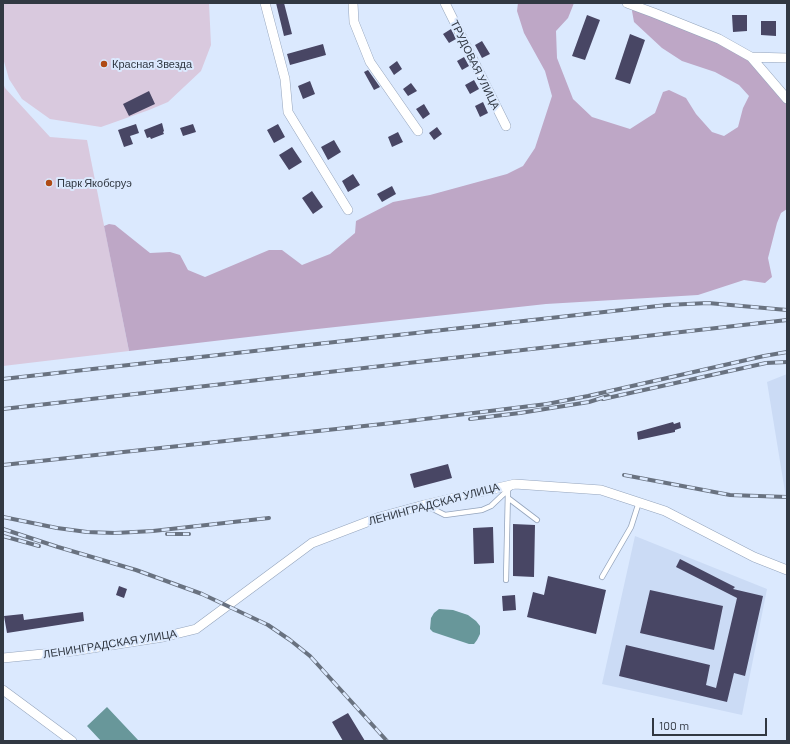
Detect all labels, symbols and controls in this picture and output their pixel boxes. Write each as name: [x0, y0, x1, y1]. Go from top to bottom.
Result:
street label: ТРУДОВАЯ УЛИЦА: [448, 18, 502, 112]
place label: Красная Звезда: [112, 57, 192, 71]
marker: Красная Звезда: [99, 59, 109, 69]
place label: Парк Якобсруэ: [57, 176, 132, 190]
marker: Парк Якобсруэ: [44, 178, 54, 188]
street label: ЛЕНИНГРАДСКАЯ УЛИЦА: [367, 480, 501, 528]
street label: ЛЕНИНГРАДСКАЯ УЛИЦА: [42, 627, 178, 661]
scale bar: [654, 710, 769, 736]
text: 100 m: [659, 718, 689, 732]

